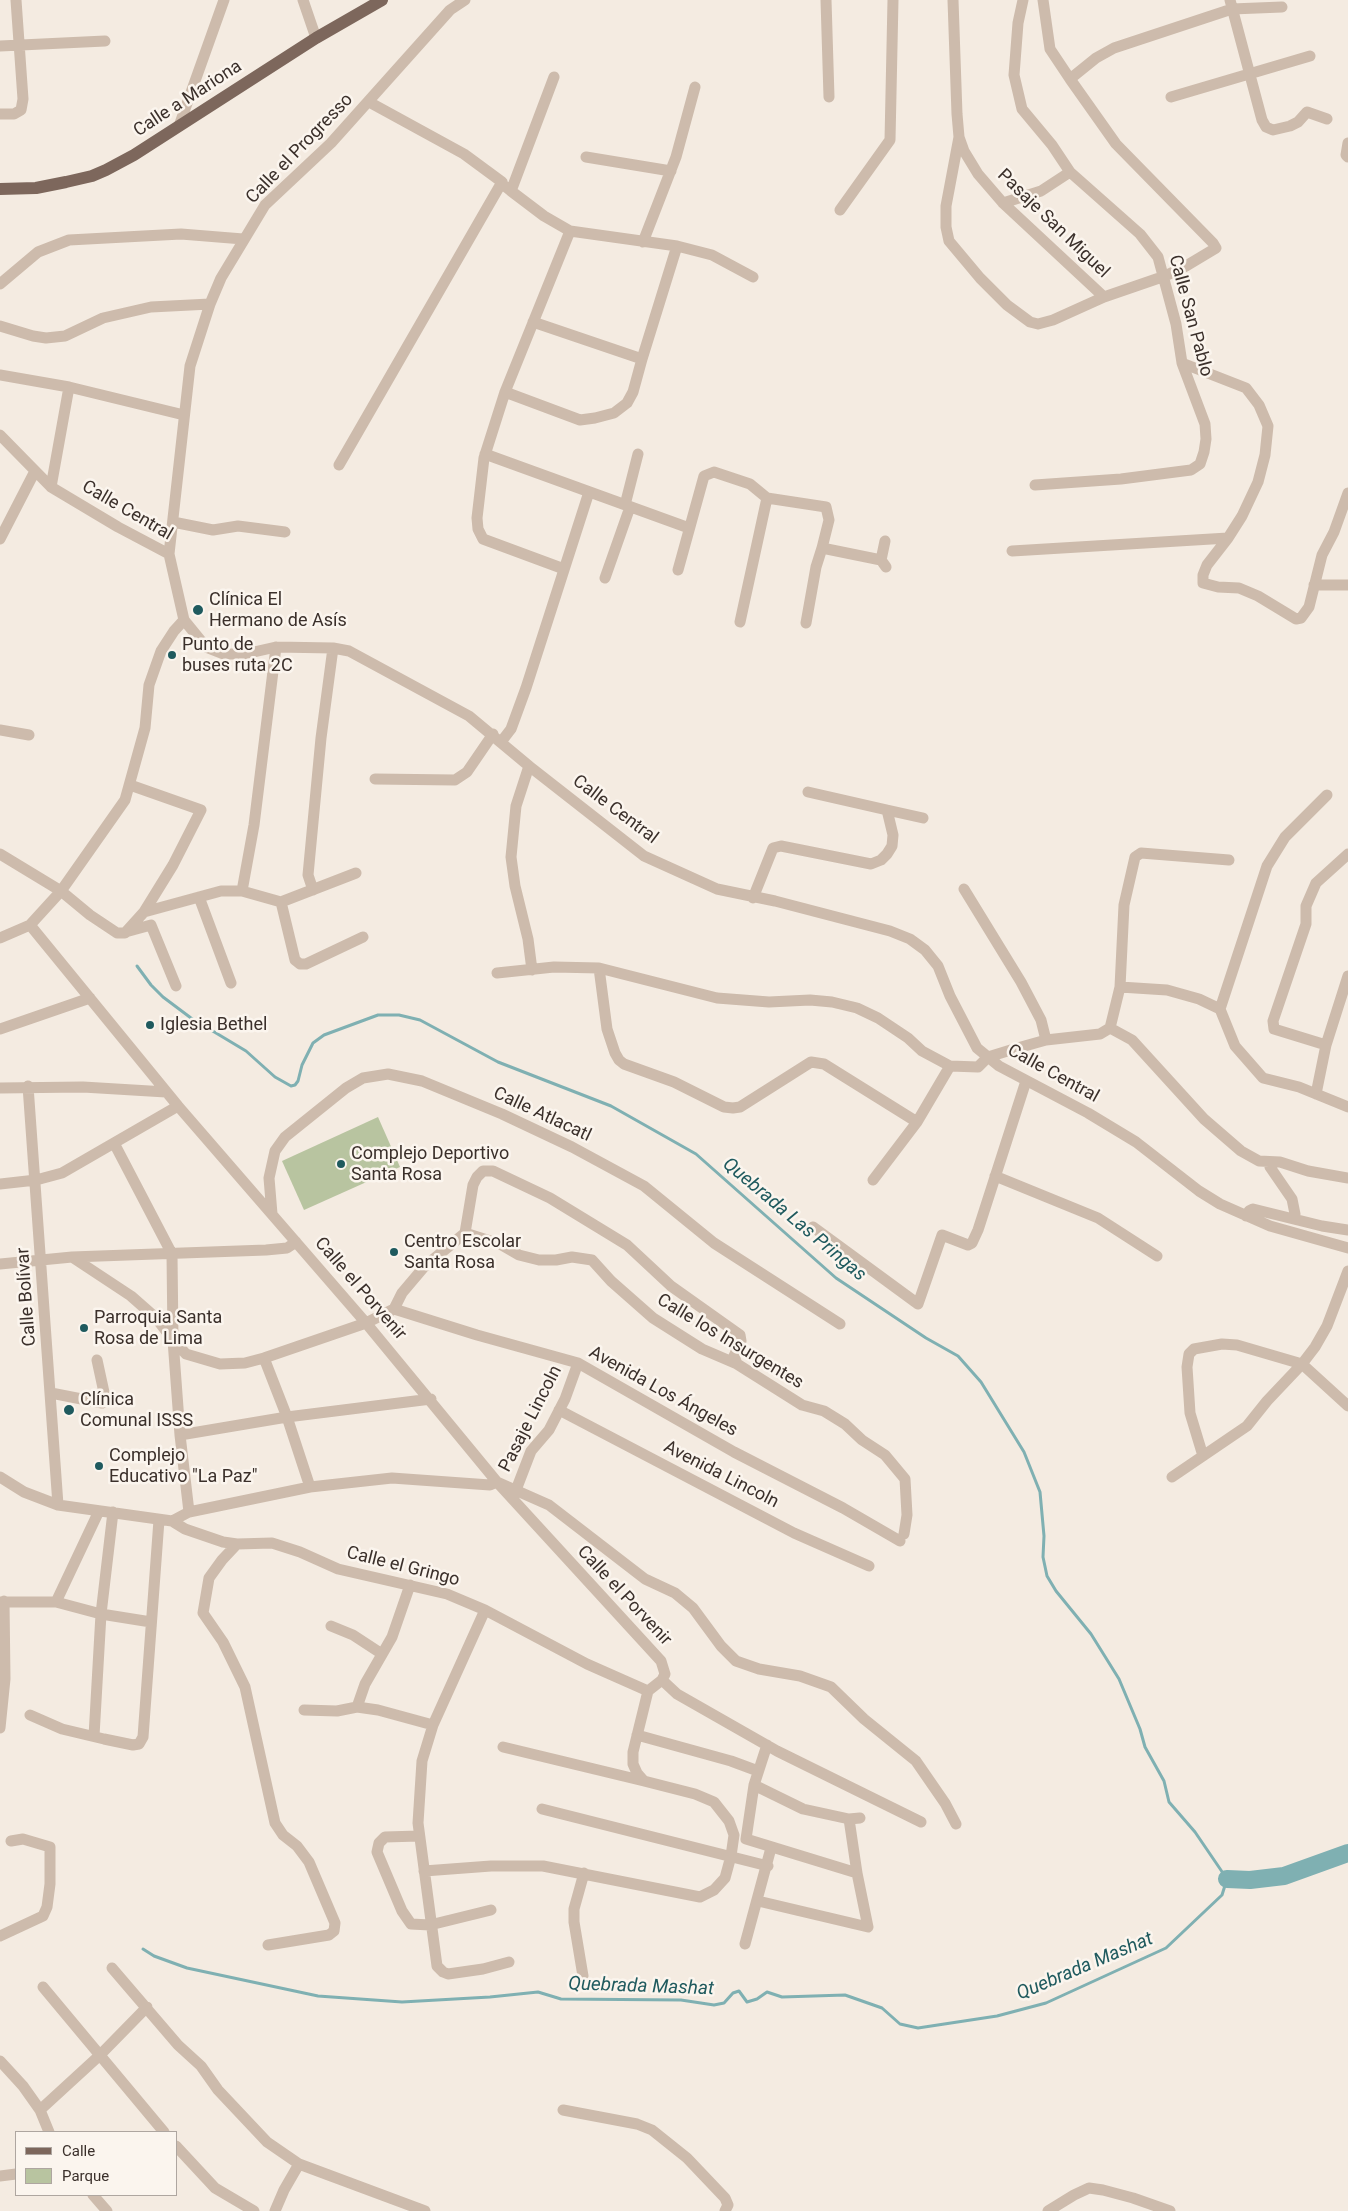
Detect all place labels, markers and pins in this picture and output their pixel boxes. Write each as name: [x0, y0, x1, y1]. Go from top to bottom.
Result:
place label: Clínica El Hermano de Asís: [209, 589, 347, 632]
marker: Clínica El Hermano de Asís: [191, 603, 205, 617]
place label: Punto de buses ruta 2C: [182, 634, 293, 676]
marker: Punto de buses ruta 2C: [166, 649, 178, 661]
place label: Iglesia Bethel: [160, 1014, 267, 1036]
marker: Iglesia Bethel: [144, 1019, 156, 1031]
place label: Complejo Deportivo Santa Rosa: [351, 1143, 509, 1186]
marker: Complejo Deportivo Santa Rosa: [335, 1158, 347, 1170]
place label: Centro Escolar Santa Rosa: [404, 1231, 521, 1274]
marker: Centro Escolar Santa Rosa: [388, 1246, 400, 1258]
place label: Parroquia Santa Rosa de Lima: [94, 1307, 222, 1350]
marker: Parroquia Santa Rosa de Lima: [78, 1322, 90, 1334]
place label: Clínica Comunal ISSS: [80, 1389, 193, 1432]
marker: Clínica Comunal ISSS: [62, 1403, 76, 1417]
place label: Complejo Educativo "La Paz": [109, 1445, 257, 1488]
marker: Complejo Educativo "La Paz": [93, 1460, 105, 1472]

